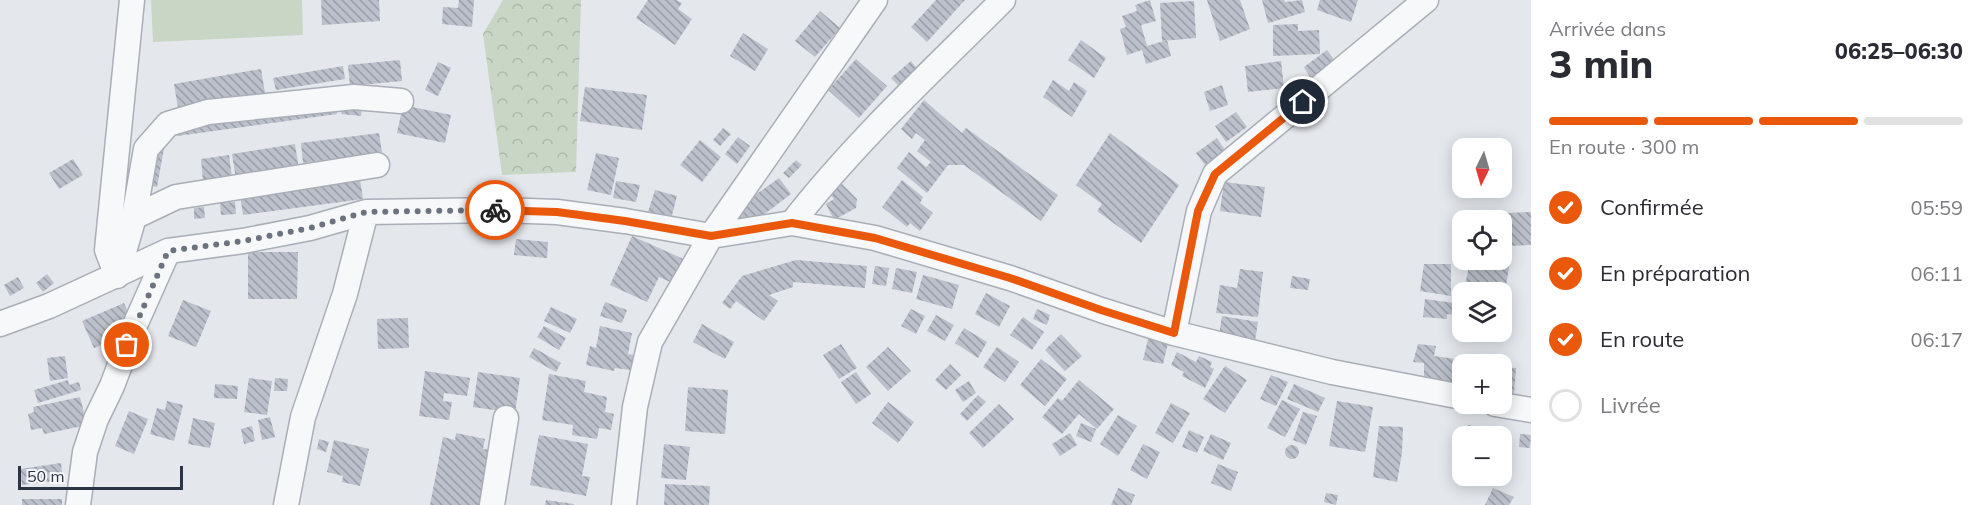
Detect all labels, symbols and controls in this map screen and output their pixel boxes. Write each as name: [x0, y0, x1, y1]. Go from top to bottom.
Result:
text: Arrivée dans: [1549, 16, 1666, 41]
text: 06:25–06:30: [1835, 37, 1963, 65]
text: 3 min: [1549, 39, 1654, 88]
pin: [1277, 76, 1328, 127]
icon: home: [1286, 85, 1319, 118]
text: En route · 300 m: [1549, 134, 1699, 159]
north arrow: [1452, 138, 1512, 198]
map controls: [1452, 138, 1512, 486]
courier: [465, 180, 525, 240]
icon: check: [1549, 191, 1582, 224]
text: Confirmée: [1600, 193, 1704, 221]
icon: bike: [479, 194, 512, 227]
text: 05:59: [1910, 195, 1963, 220]
button: locate: [1452, 210, 1512, 270]
icon: check: [1549, 257, 1582, 290]
text: En préparation: [1600, 259, 1750, 287]
text: 06:11: [1910, 261, 1963, 286]
button: layers: [1452, 282, 1512, 342]
pin: [101, 319, 152, 370]
icon: check: [1549, 323, 1582, 356]
text: En route: [1600, 325, 1684, 353]
text: 06:17: [1910, 327, 1963, 352]
icon: bag: [110, 328, 143, 361]
button: +: [1452, 354, 1512, 414]
text: Livrée: [1600, 391, 1661, 419]
button: −: [1452, 426, 1512, 486]
scale bar: [18, 463, 183, 490]
text: 50 m: [27, 466, 64, 486]

